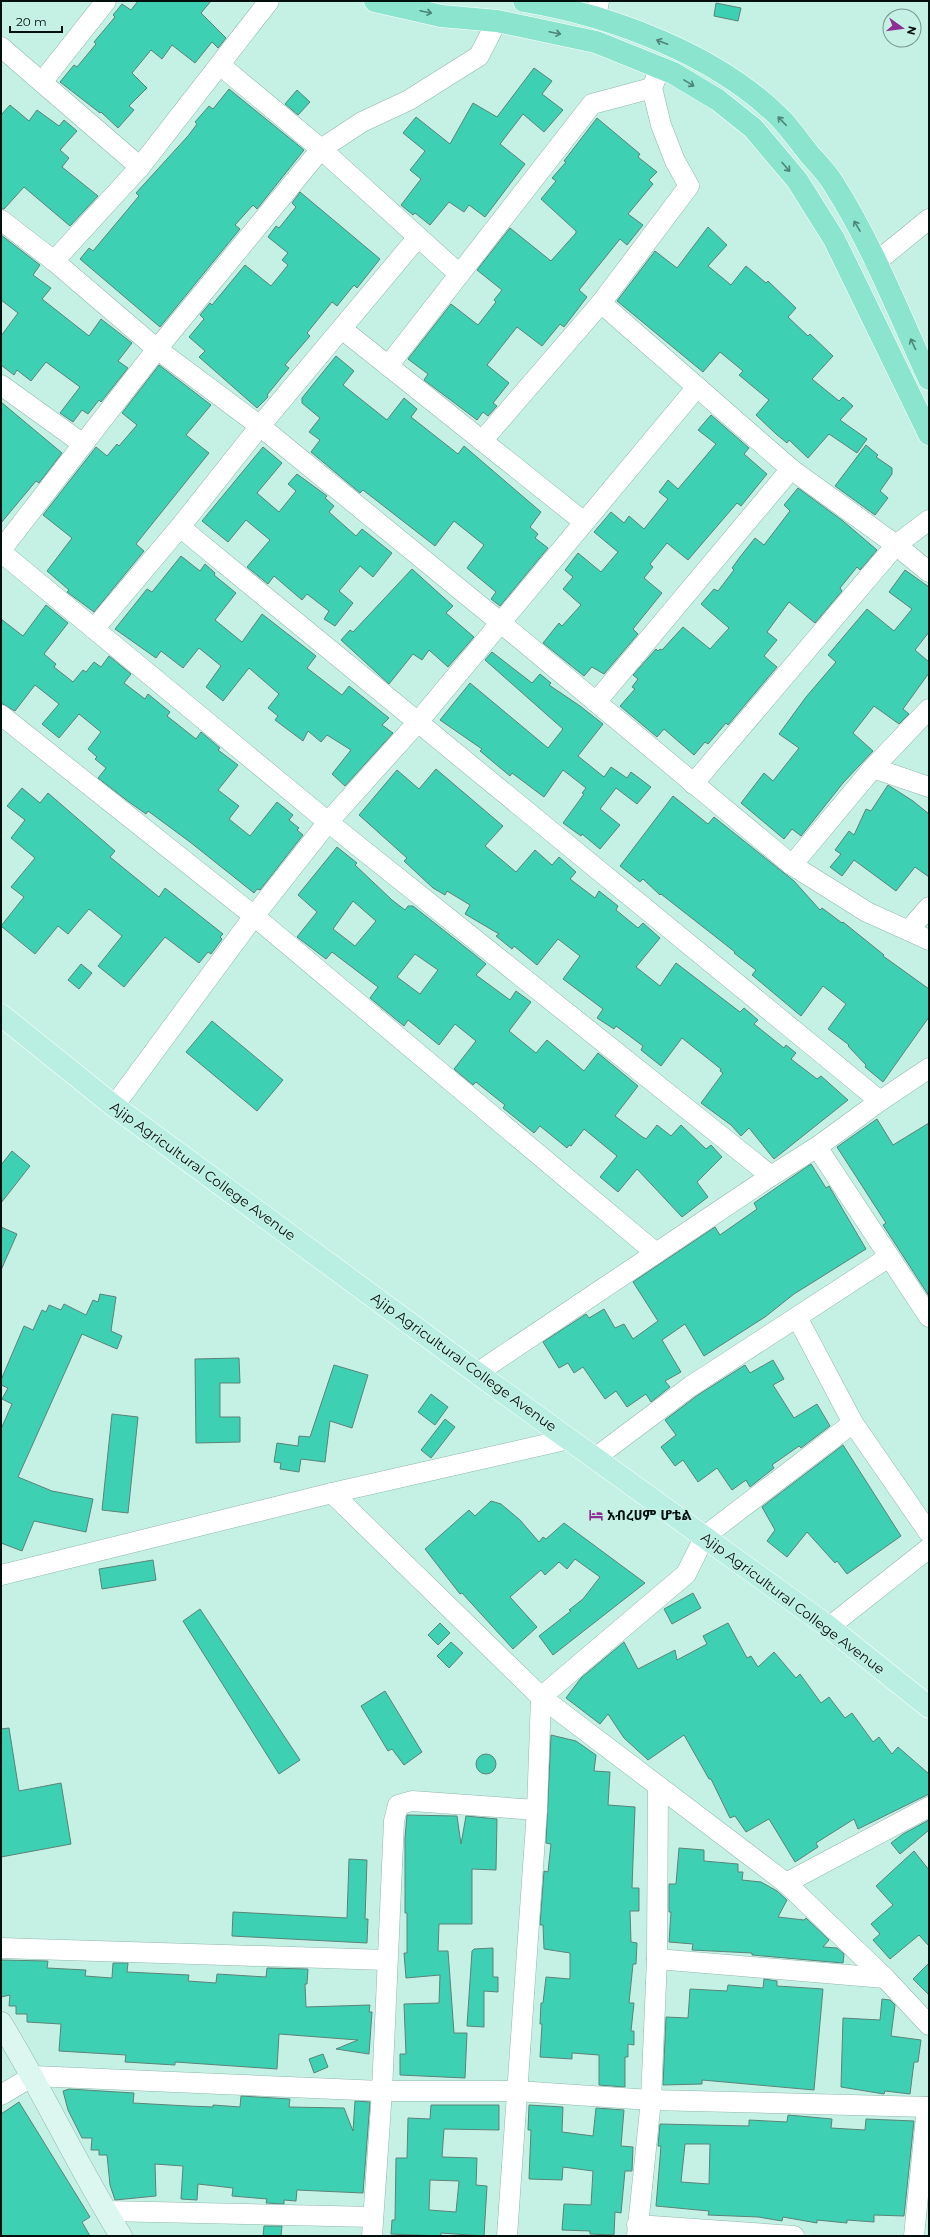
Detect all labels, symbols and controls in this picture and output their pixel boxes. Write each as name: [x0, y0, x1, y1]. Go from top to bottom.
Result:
scale bar: [10, 8, 62, 34]
north arrow: [882, 8, 922, 48]
one-way arrow: [420, 9, 433, 17]
text: 20 m: [16, 14, 47, 29]
text: N: [904, 24, 920, 36]
one-way arrow: [548, 30, 561, 38]
one-way arrow: [656, 38, 668, 46]
one-way arrow: [683, 79, 695, 87]
one-way arrow: [777, 116, 786, 126]
one-way arrow: [782, 162, 791, 172]
one-way arrow: [853, 220, 861, 232]
one-way arrow: [908, 338, 916, 350]
street label: Ajip Agricultural College Avenue: [107, 1097, 299, 1245]
street label: Ajip Agricultural College Avenue: [368, 1288, 560, 1436]
place label: አብረሀም ሆቴል: [607, 1506, 692, 1524]
hotel icon: አብረሀም ሆቴል: [588, 1507, 604, 1523]
street label: Ajip Agricultural College Avenue: [698, 1528, 888, 1678]

